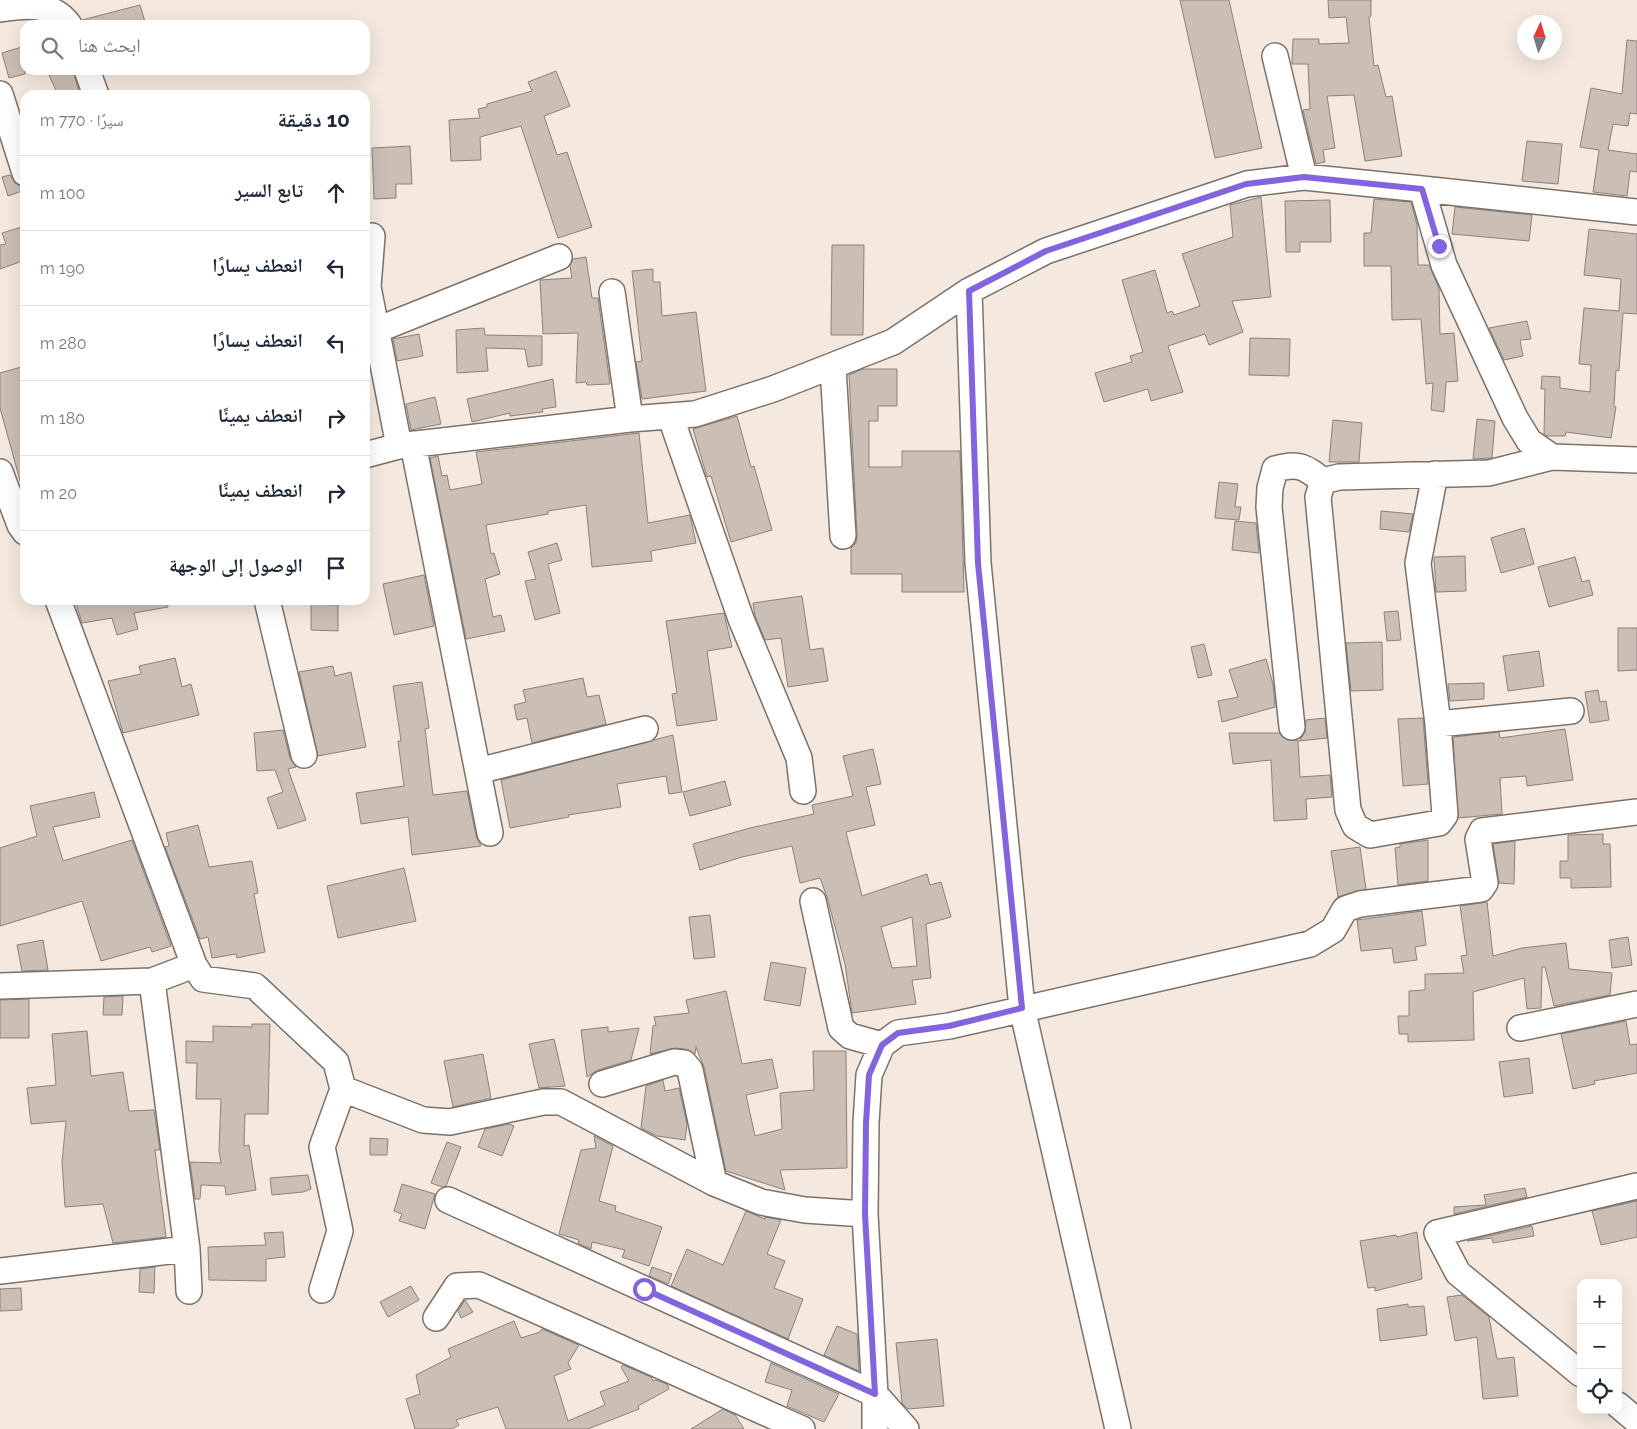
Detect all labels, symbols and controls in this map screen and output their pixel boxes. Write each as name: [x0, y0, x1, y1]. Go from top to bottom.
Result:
north arrow: [1517, 15, 1562, 60]
search box: [20, 20, 370, 75]
icon: search: [38, 34, 66, 62]
text: ابحث هنا: [78, 34, 141, 56]
text: 10 دقيقة: [278, 107, 350, 132]
text: سيرًا · 770 m: [40, 111, 123, 130]
text: تابع السير: [235, 179, 303, 201]
icon: ahead: [322, 179, 350, 207]
text: 100 m: [40, 184, 85, 203]
route end: [1428, 235, 1451, 258]
text: انعطف يسارًا: [212, 254, 303, 276]
icon: left: [322, 254, 350, 282]
text: 190 m: [40, 259, 85, 278]
text: انعطف يسارًا: [212, 329, 303, 351]
icon: left: [322, 329, 350, 357]
text: 280 m: [40, 334, 86, 353]
text: انعطف يمينًا: [218, 404, 303, 426]
icon: right: [322, 404, 350, 432]
text: 180 m: [40, 409, 85, 428]
text: انعطف يمينًا: [218, 479, 303, 501]
icon: right: [322, 479, 350, 507]
text: 20 m: [40, 484, 77, 503]
text: الوصول إلى الوجهة: [169, 554, 303, 576]
icon: arrive: [322, 554, 350, 582]
route start: [633, 1278, 656, 1301]
map controls: [1577, 1279, 1622, 1414]
button: +: [1577, 1279, 1622, 1324]
button: −: [1577, 1324, 1622, 1369]
button: locate: [1577, 1369, 1622, 1414]

